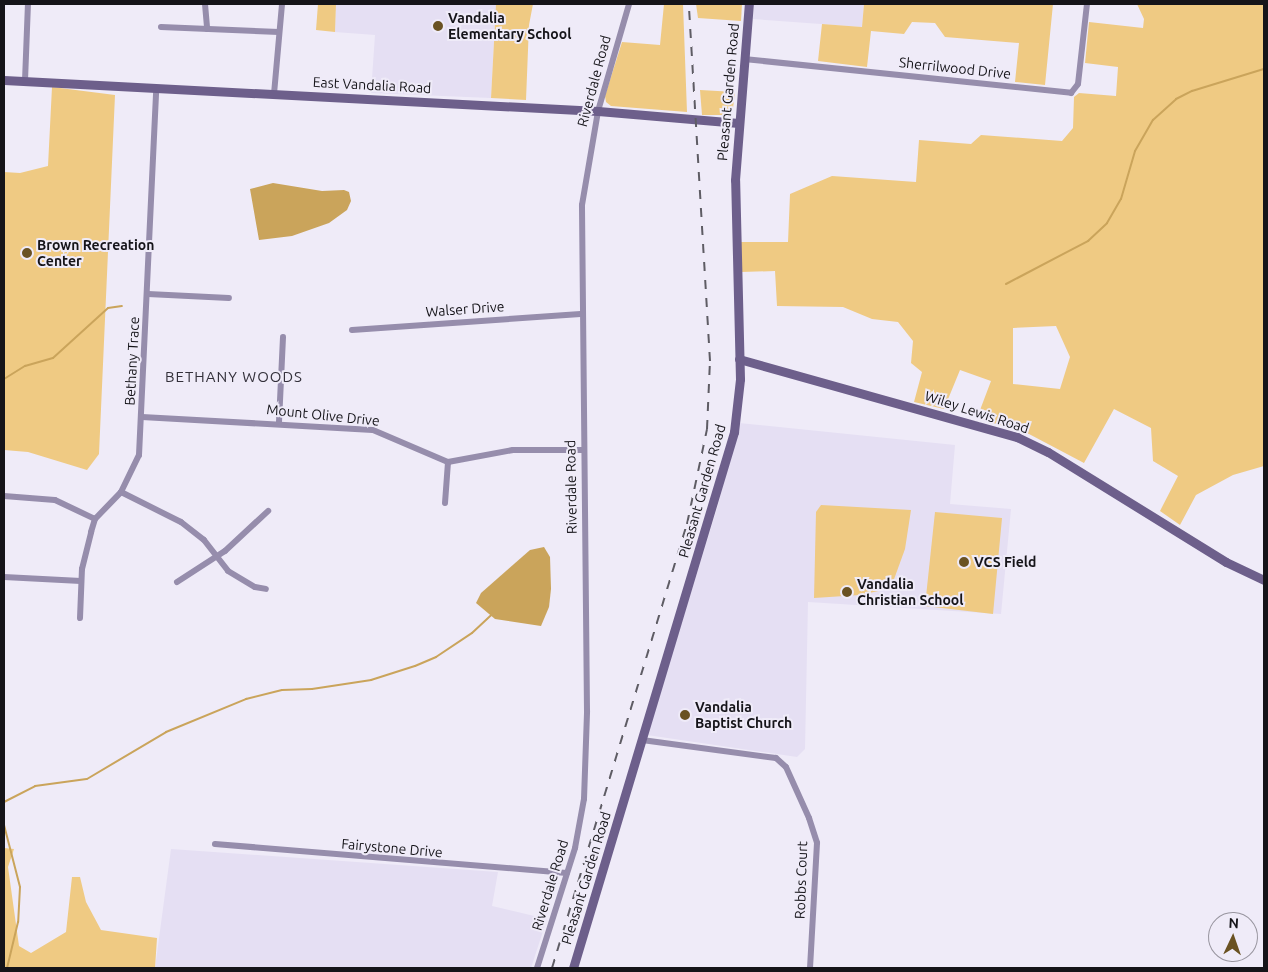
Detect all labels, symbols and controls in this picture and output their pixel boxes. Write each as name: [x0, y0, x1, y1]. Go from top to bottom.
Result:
place label: Vandalia Elementary School: [448, 10, 571, 42]
marker: Vandalia Elementary School: [432, 20, 444, 32]
street label: Pleasant Garden Road: [714, 22, 742, 162]
street label: Riverdale Road: [574, 33, 614, 129]
street label: Sherrilwood Drive: [898, 54, 1012, 82]
street label: East Vandalia Road: [312, 74, 432, 96]
place label: Brown Recreation Center: [37, 237, 154, 270]
marker: Brown Recreation Center: [21, 247, 33, 259]
street label: Walser Drive: [425, 298, 505, 320]
street label: Bethany Trace: [121, 316, 143, 406]
district label: BETHANY WOODS: [163, 368, 305, 386]
street label: Wiley Lewis Road: [923, 387, 1031, 437]
street label: Mount Olive Drive: [266, 401, 380, 429]
street label: Pleasant Garden Road: [675, 422, 729, 560]
street label: Riverdale Road: [562, 440, 580, 534]
place label: VCS Field: [974, 554, 1036, 570]
marker: VCS Field: [958, 556, 970, 568]
place label: Vandalia Christian School: [857, 576, 964, 608]
marker: Vandalia Christian School: [841, 586, 853, 598]
place label: Vandalia Baptist Church: [695, 699, 792, 732]
marker: Vandalia Baptist Church: [679, 709, 691, 721]
street label: Pleasant Garden Road: [558, 810, 614, 946]
street label: Fairystone Drive: [341, 835, 443, 861]
street label: Riverdale Road: [528, 838, 572, 932]
street label: Robbs Court: [791, 841, 811, 919]
north arrow: [1208, 912, 1258, 962]
text: N: [1228, 915, 1239, 931]

